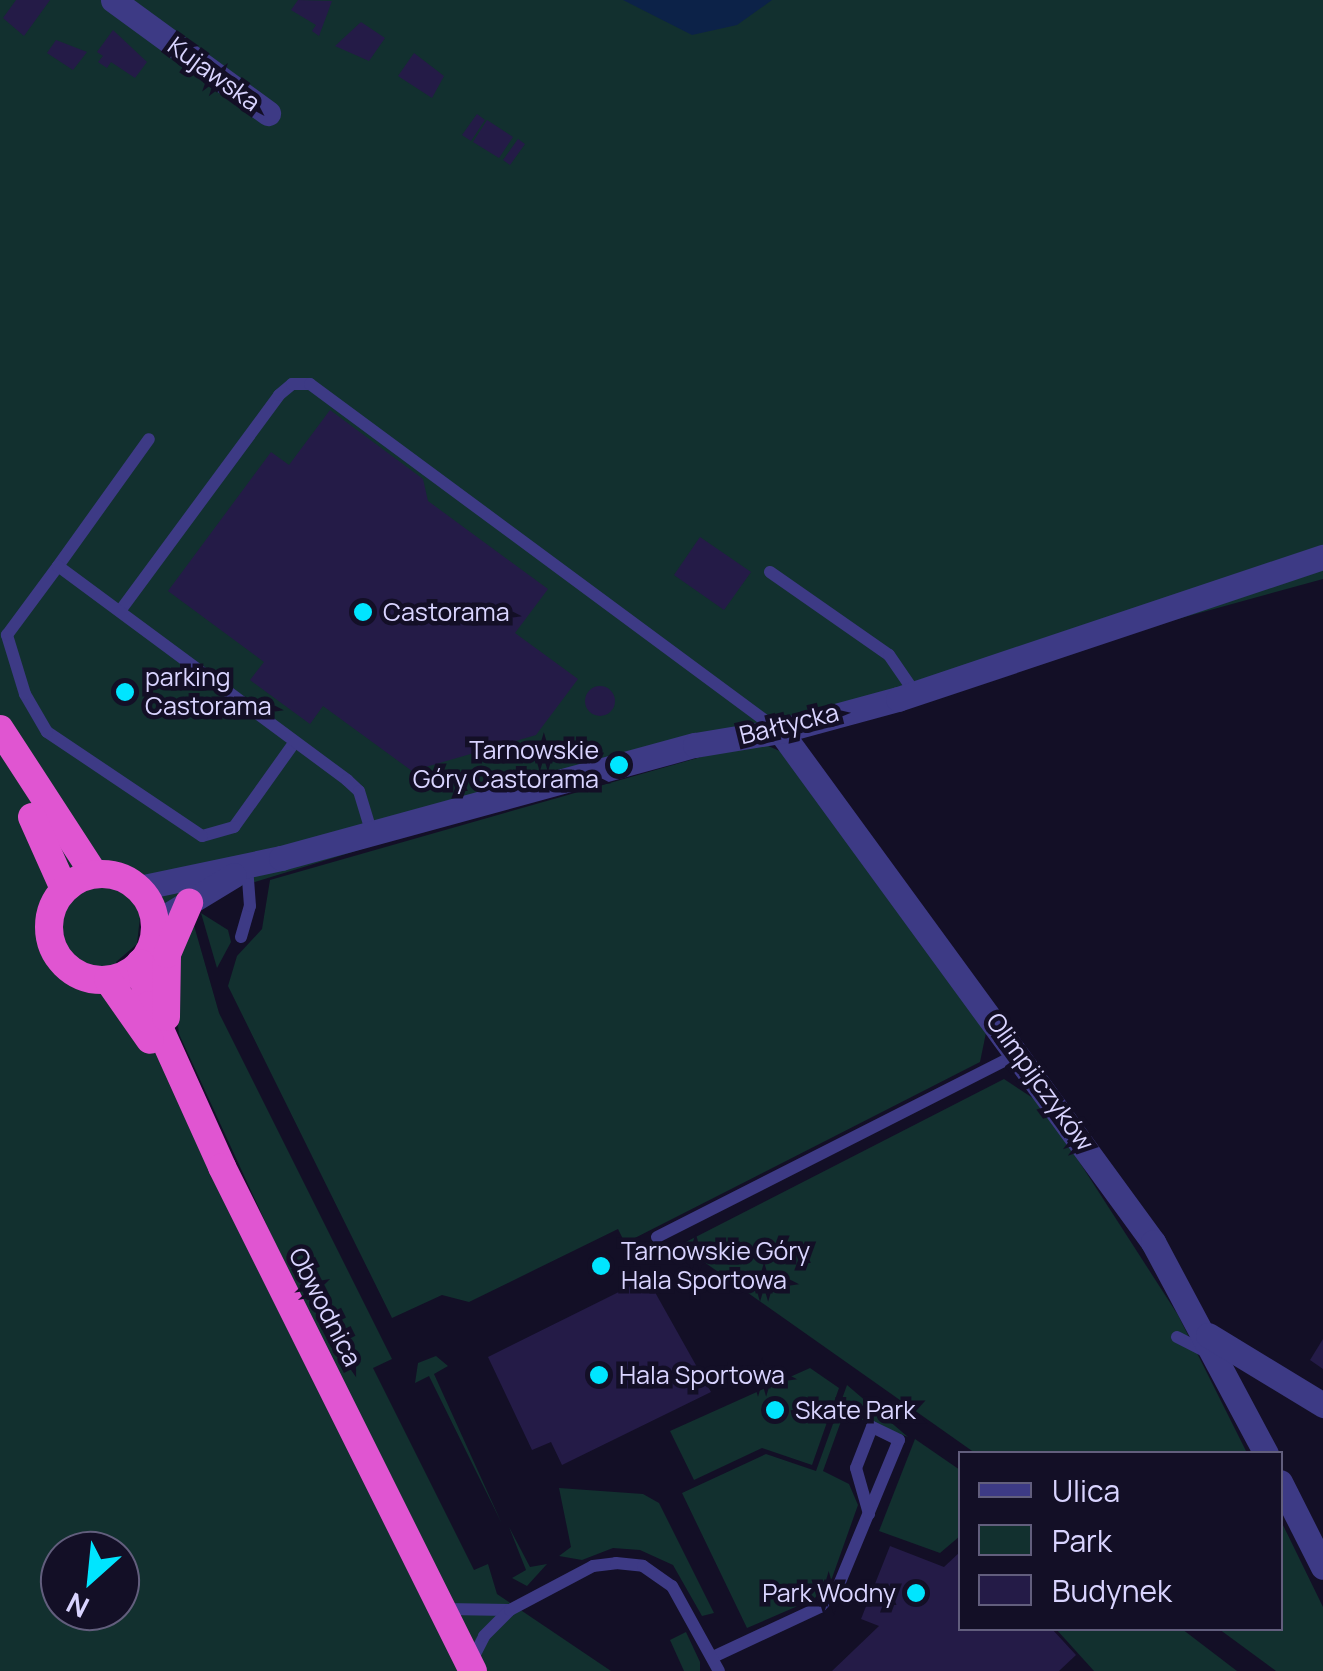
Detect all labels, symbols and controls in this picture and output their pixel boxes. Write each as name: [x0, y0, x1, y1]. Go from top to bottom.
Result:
street label: Kujawska: [162, 31, 266, 117]
place label: Castorama: [383, 597, 510, 627]
marker: Castorama: [352, 601, 374, 623]
place label: parking Castorama: [145, 663, 272, 722]
marker: parking Castorama: [114, 681, 136, 703]
street label: Bałtycka: [736, 697, 842, 751]
place label: Tarnowskie Góry Castorama: [413, 736, 599, 795]
marker: Tarnowskie Góry Castorama: [608, 754, 630, 776]
street label: Olimpijczyków: [980, 1007, 1100, 1157]
place label: Tarnowskie Góry Hala Sportowa: [621, 1237, 810, 1296]
street label: Obwodnica: [282, 1243, 368, 1371]
marker: Tarnowskie Góry Hala Sportowa: [590, 1255, 612, 1277]
place label: Hala Sportowa: [619, 1360, 785, 1390]
marker: Hala Sportowa: [588, 1364, 610, 1386]
place label: Skate Park: [795, 1395, 916, 1425]
marker: Skate Park: [764, 1399, 786, 1421]
legend: [958, 1451, 1283, 1631]
text: Ulica: [1052, 1470, 1120, 1511]
text: Park: [1052, 1520, 1112, 1561]
north arrow: [40, 1531, 140, 1631]
text: Budynek: [1052, 1570, 1172, 1611]
place label: Park Wodny: [762, 1578, 896, 1608]
marker: Park Wodny: [905, 1582, 927, 1604]
text: N: [60, 1584, 95, 1627]

